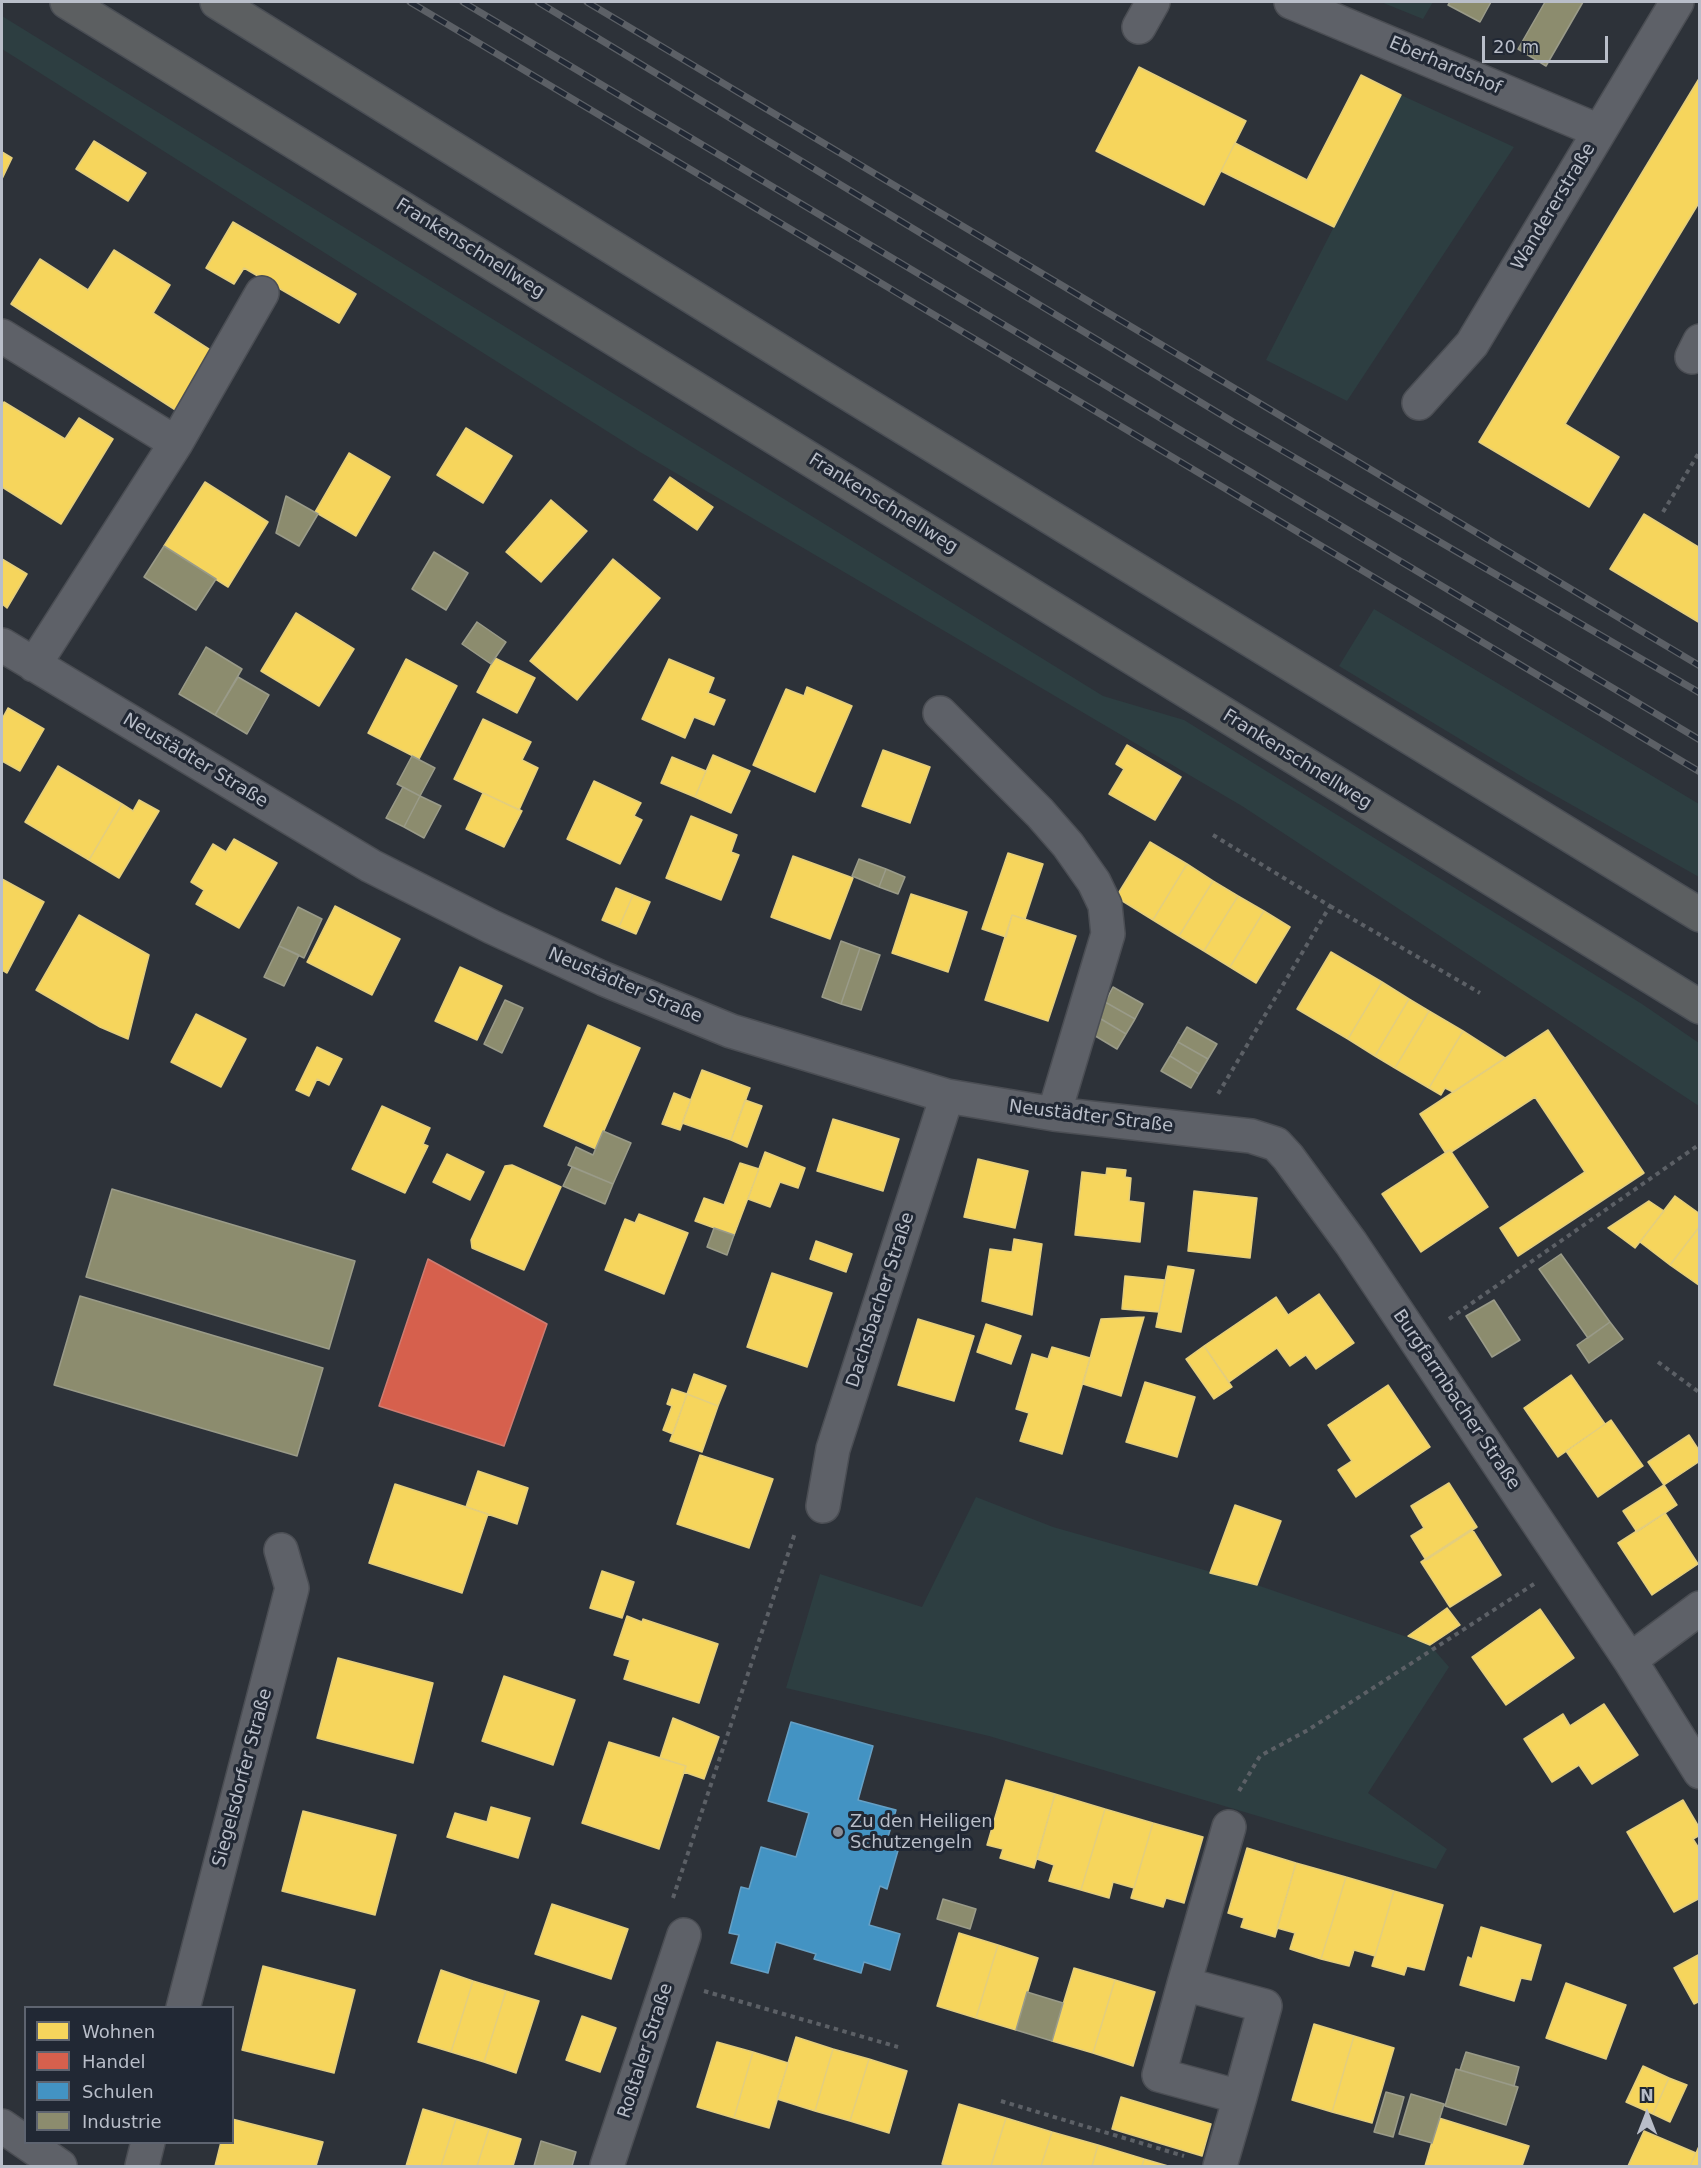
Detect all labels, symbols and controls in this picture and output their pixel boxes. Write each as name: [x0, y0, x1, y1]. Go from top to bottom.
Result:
scale bar: [1485, 24, 1611, 62]
street label: Eberhardshof: [1386, 33, 1504, 99]
text: 20 m: [1493, 36, 1539, 57]
street label: Wandererstraße: [1508, 140, 1600, 274]
street label: Frankenschnellweg: [392, 194, 548, 304]
street label: Frankenschnellweg: [805, 449, 961, 559]
street label: Frankenschnellweg: [1219, 705, 1375, 815]
street label: Neustädter Straße: [119, 709, 271, 813]
street label: Neustädter Straße: [545, 944, 705, 1028]
street label: Neustädter Straße: [1008, 1096, 1174, 1138]
street label: Dachsbacher Straße: [842, 1210, 920, 1390]
street label: Burgfarrnbacher Straße: [1388, 1306, 1524, 1494]
street label: Siegelsdorfer Straße: [209, 1686, 277, 1870]
place label: Zu den Heiligen Schutzengeln: [850, 1811, 993, 1854]
marker: Zu den Heiligen Schutzengeln: [831, 1825, 845, 1839]
street label: Roßtaler Straße: [614, 1981, 678, 2121]
legend: [24, 2006, 234, 2144]
text: Wohnen: [82, 2021, 155, 2042]
text: Handel: [82, 2051, 145, 2072]
text: Schulen: [82, 2081, 154, 2102]
north arrow: [1617, 2084, 1677, 2144]
text: N: [1640, 2086, 1654, 2105]
text: Industrie: [82, 2111, 161, 2132]

